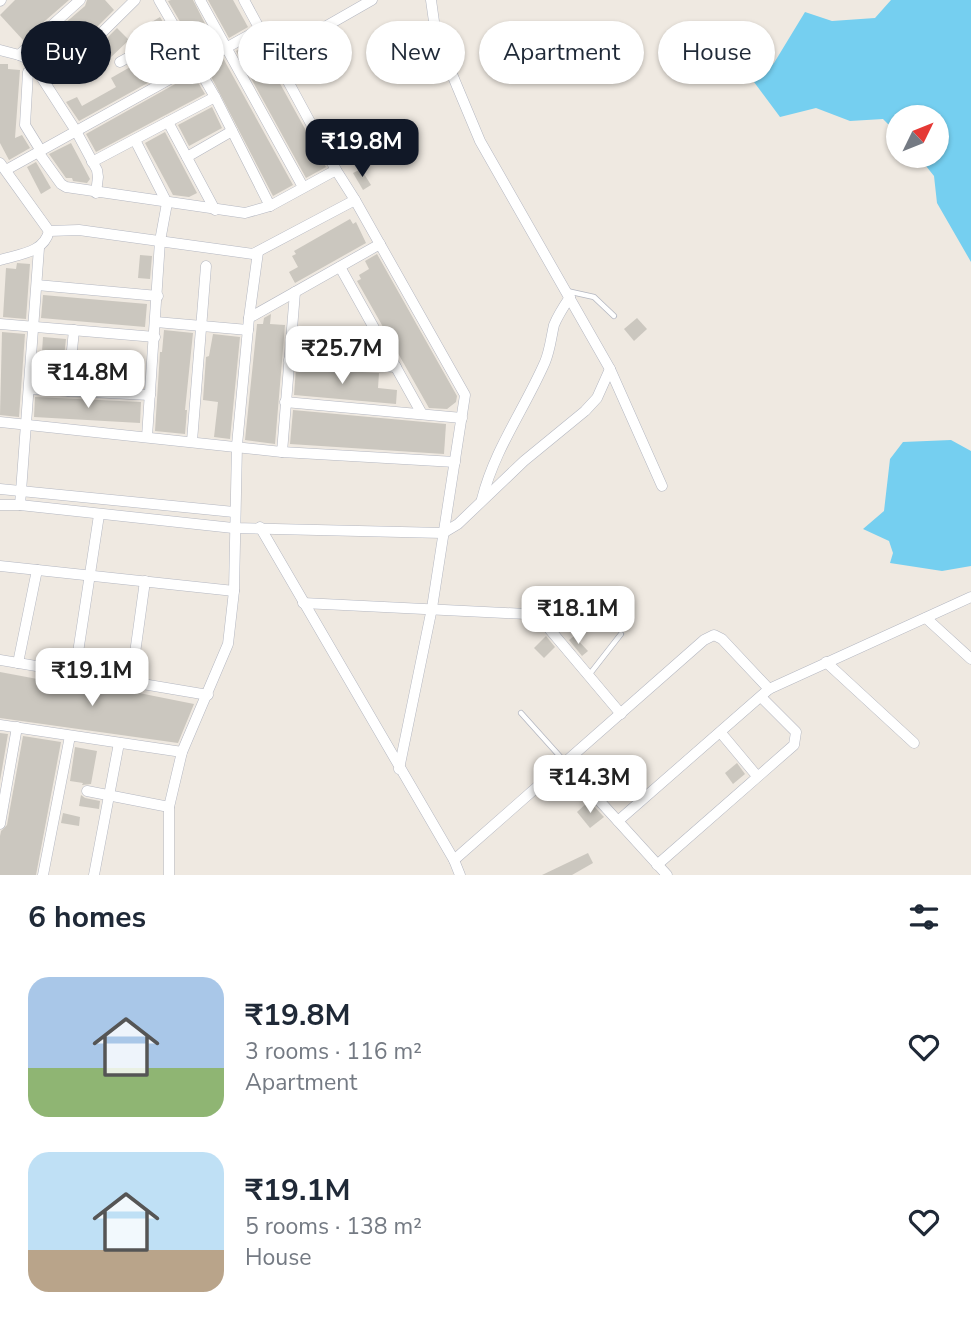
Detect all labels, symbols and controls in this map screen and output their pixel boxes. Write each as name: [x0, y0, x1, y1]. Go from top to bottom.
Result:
chip: Buy: [21, 21, 111, 84]
chip: Rent: [125, 21, 224, 84]
chip: Filters: [238, 21, 352, 84]
chip: New: [366, 21, 465, 84]
chip: Apartment: [479, 21, 644, 84]
chip: House: [658, 21, 775, 84]
north arrow: [886, 105, 948, 168]
map controls: [886, 105, 949, 168]
pin: ₹19.8M: [305, 120, 419, 179]
text: ₹19.8M: [322, 126, 402, 157]
pin: ₹25.7M: [285, 326, 399, 386]
text: ₹25.7M: [302, 333, 382, 364]
pin: ₹14.8M: [31, 350, 145, 410]
text: ₹14.8M: [48, 357, 128, 388]
pin: ₹18.1M: [521, 586, 635, 646]
text: ₹18.1M: [538, 593, 618, 624]
pin: ₹19.1M: [35, 648, 149, 708]
text: ₹19.1M: [52, 655, 132, 686]
pin: ₹14.3M: [533, 756, 647, 815]
text: ₹14.3M: [550, 762, 630, 793]
text: 6 homes: [28, 897, 146, 938]
icon: filters: [905, 898, 943, 936]
text: ₹19.8M: [245, 995, 350, 1036]
icon: home: [84, 1005, 168, 1089]
icon: heart: [905, 1028, 943, 1066]
text: 3 rooms · 116 m²: [245, 1036, 422, 1067]
text: Apartment: [245, 1067, 357, 1098]
text: ₹19.1M: [245, 1170, 350, 1211]
icon: home: [84, 1180, 168, 1264]
icon: heart: [905, 1203, 943, 1241]
text: 5 rooms · 138 m²: [245, 1211, 422, 1242]
text: House: [245, 1242, 312, 1273]

